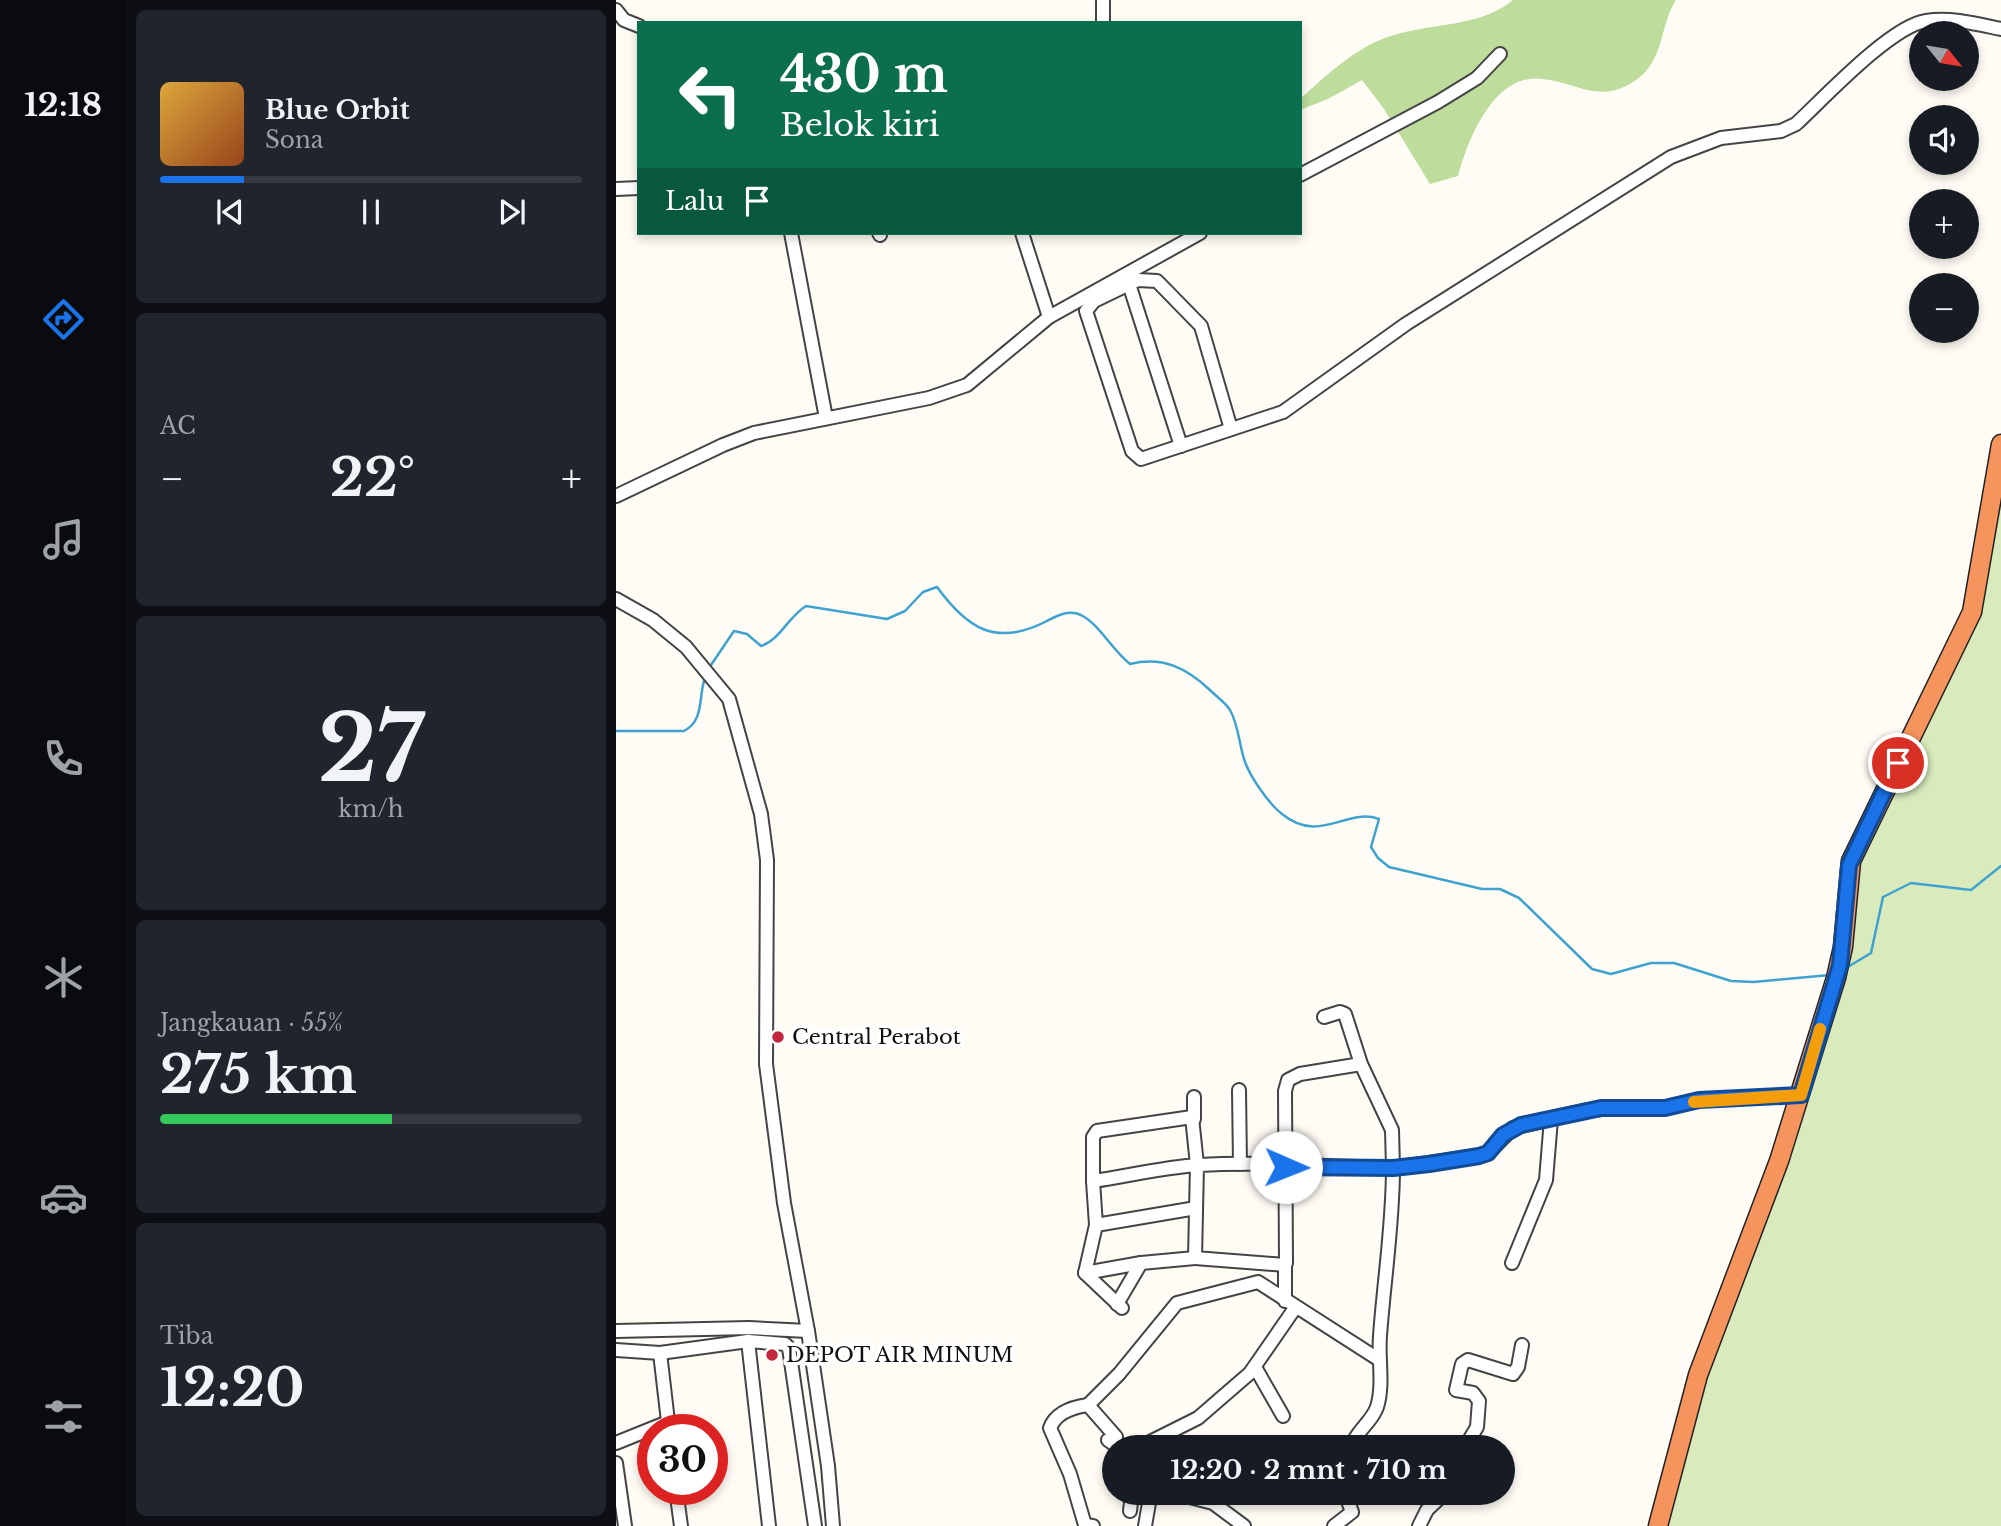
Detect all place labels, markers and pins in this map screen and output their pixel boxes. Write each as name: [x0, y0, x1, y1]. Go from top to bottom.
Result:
pin: [1868, 733, 1928, 793]
place label: Central Perabot: [792, 1024, 961, 1050]
marker: Central Perabot: [770, 1029, 786, 1045]
place label: DEPOT AIR MINUM: [786, 1342, 1013, 1368]
marker: DEPOT AIR MINUM: [764, 1347, 780, 1363]

